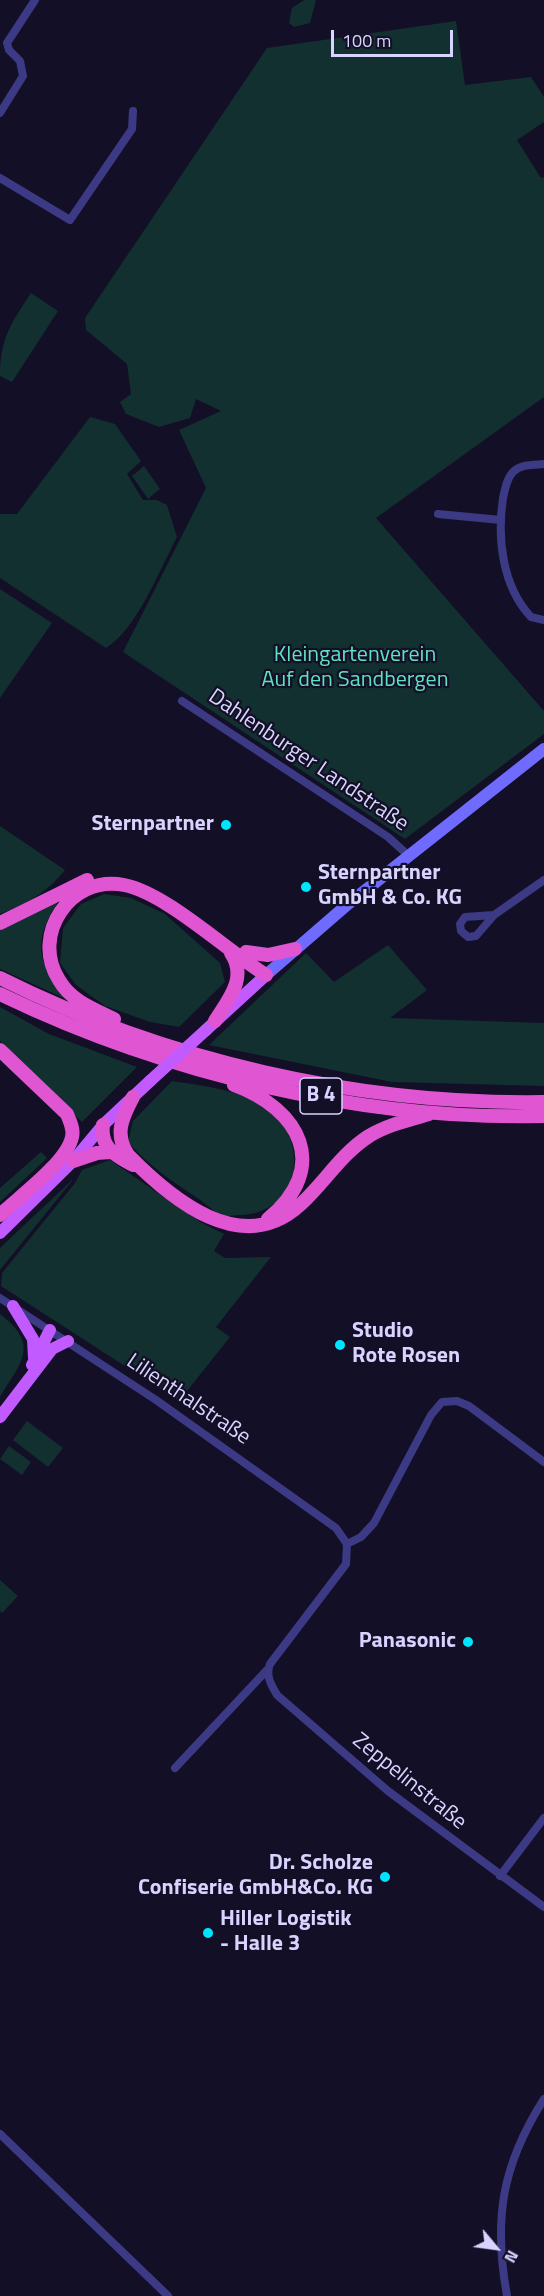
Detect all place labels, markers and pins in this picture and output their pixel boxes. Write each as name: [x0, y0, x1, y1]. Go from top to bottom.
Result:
place label: Sternpartner: [92, 812, 214, 838]
marker: Sternpartner: [219, 818, 233, 832]
place label: Sternpartner GmbH & Co. KG: [318, 861, 462, 912]
marker: Sternpartner GmbH & Co. KG: [299, 880, 313, 894]
place label: Studio Rote Rosen: [352, 1319, 460, 1370]
marker: Studio Rote Rosen: [333, 1338, 347, 1352]
place label: Panasonic: [359, 1629, 456, 1655]
marker: Panasonic: [461, 1635, 475, 1649]
place label: Dr. Scholze Confiserie GmbH&Co. KG: [138, 1851, 373, 1903]
marker: Dr. Scholze Confiserie GmbH&Co. KG: [378, 1870, 392, 1884]
place label: Hiller Logistik - Halle 3: [220, 1907, 352, 1958]
marker: Hiller Logistik - Halle 3: [201, 1926, 215, 1940]

